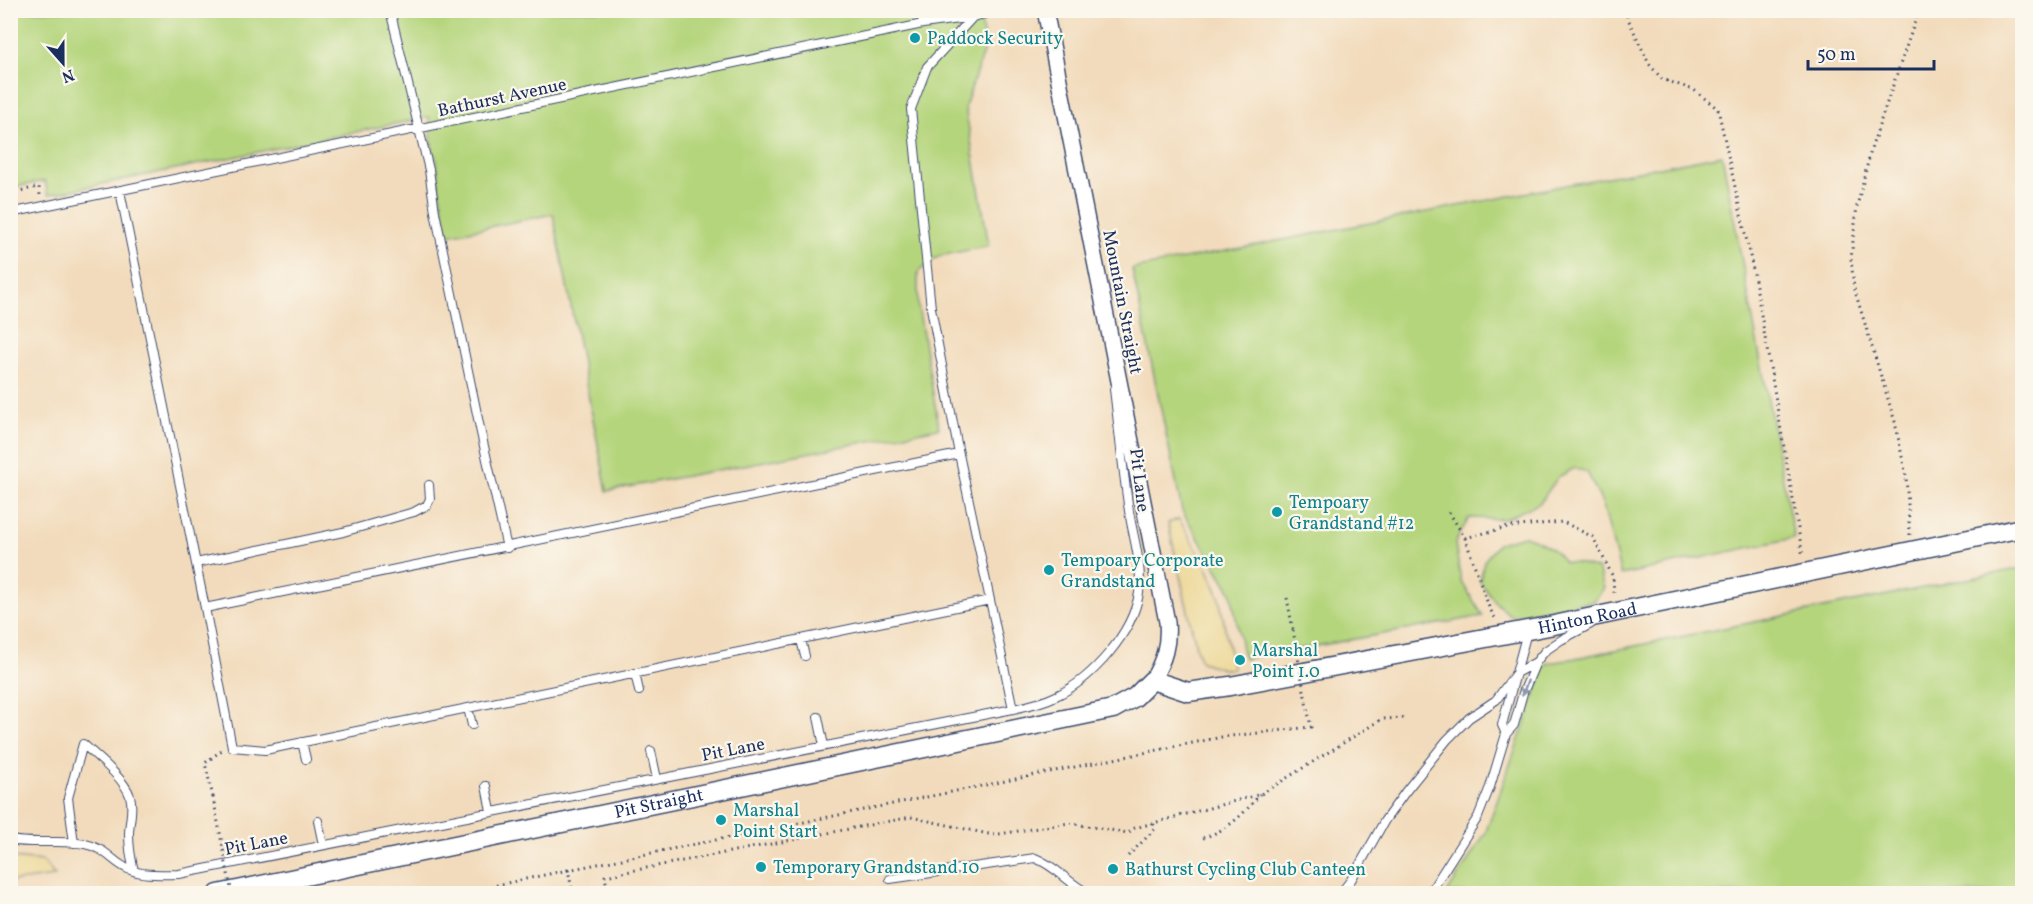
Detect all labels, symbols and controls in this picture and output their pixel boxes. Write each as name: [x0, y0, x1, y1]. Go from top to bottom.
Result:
place label: Paddock Security: [927, 27, 1063, 52]
marker: Paddock Security: [908, 31, 922, 45]
north arrow: [33, 33, 93, 93]
scale bar: [1808, 33, 1934, 71]
text: 50 m: [1817, 43, 1856, 68]
text: N: [58, 63, 77, 88]
street label: Bathurst Avenue: [436, 73, 569, 124]
street label: Mountain Straight: [1095, 228, 1148, 376]
street label: Pit Lane: [1122, 447, 1155, 514]
place label: Tempoary Grandstand #12: [1289, 491, 1414, 537]
marker: Tempoary Grandstand #12: [1270, 505, 1284, 519]
place label: Tempoary Corporate Grandstand: [1061, 549, 1224, 595]
marker: Tempoary Corporate Grandstand: [1042, 563, 1056, 577]
street label: Hinton Road: [1536, 597, 1639, 642]
place label: Marshal Point 1.0: [1252, 639, 1320, 685]
marker: Marshal Point 1.0: [1233, 653, 1247, 667]
one-way arrow: [1520, 679, 1530, 697]
street label: Pit Lane: [699, 732, 767, 769]
street label: Pit Straight: [612, 783, 706, 826]
place label: Marshal Point Start: [733, 799, 818, 845]
marker: Marshal Point Start: [714, 813, 728, 827]
street label: Pit Lane: [222, 826, 290, 863]
place label: Temporary Grandstand 10: [773, 856, 979, 881]
place label: Bathurst Cycling Club Canteen: [1125, 858, 1366, 883]
marker: Temporary Grandstand 10: [754, 860, 768, 874]
marker: Bathurst Cycling Club Canteen: [1106, 862, 1120, 876]

